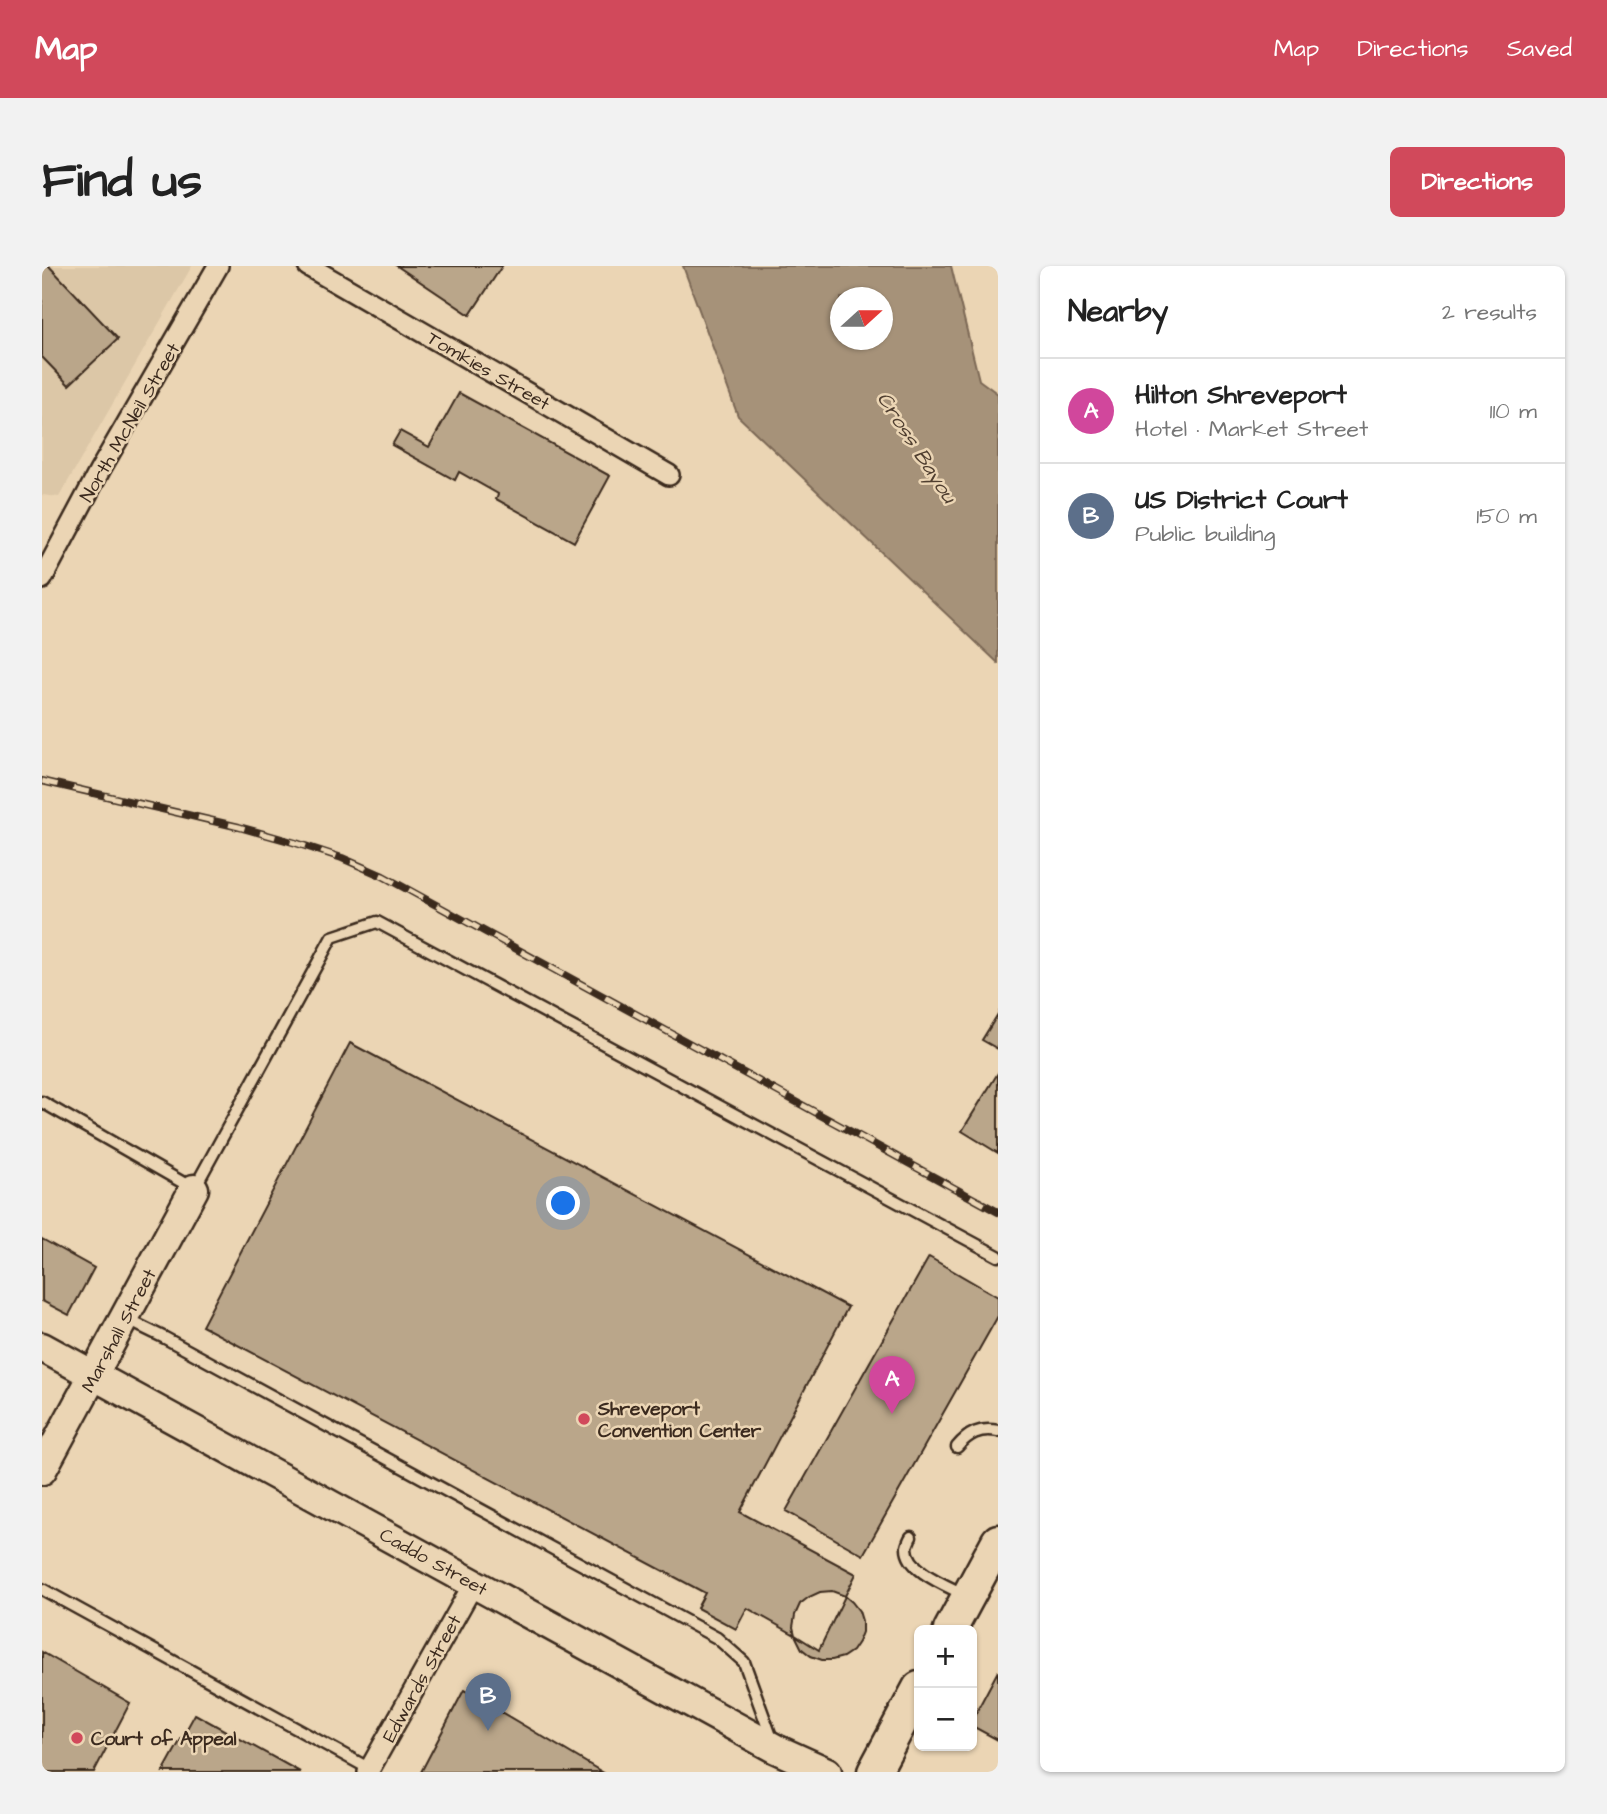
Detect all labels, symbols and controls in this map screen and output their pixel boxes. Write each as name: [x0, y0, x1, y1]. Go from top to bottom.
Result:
text: Map: [35, 26, 97, 72]
text: Map: [1274, 32, 1319, 66]
text: Directions: [1357, 32, 1469, 66]
text: Saved: [1507, 32, 1572, 66]
button: Directions: [1390, 147, 1565, 217]
text: Find us: [42, 148, 202, 216]
north arrow: [830, 287, 893, 350]
text: Nearby: [1068, 291, 1168, 333]
text: 2 results: [1442, 296, 1537, 328]
street label: Tomkies Street: [422, 325, 555, 418]
street label: North McNeil Street: [74, 338, 187, 507]
text: Hilton Shreveport: [1135, 377, 1347, 413]
water label: Cross Bayou: [869, 386, 964, 510]
text: A: [1084, 395, 1098, 427]
text: 110 m: [1489, 395, 1537, 427]
text: Hotel · Market Street: [1135, 413, 1368, 445]
text: US District Court: [1135, 482, 1348, 518]
text: B: [1083, 500, 1099, 532]
text: 150 m: [1476, 500, 1537, 532]
text: Public building: [1135, 518, 1275, 550]
your location: [546, 1186, 580, 1220]
street label: Marshall Street: [75, 1264, 163, 1397]
pin: A: [869, 1356, 915, 1414]
place label: Shreveport Convention Center: [597, 1396, 762, 1445]
marker: Shreveport Convention Center: [576, 1411, 592, 1427]
street label: Caddo Street: [374, 1522, 492, 1603]
street label: Edwards Street: [376, 1610, 469, 1747]
map controls: [914, 1625, 977, 1751]
button: +: [914, 1625, 977, 1688]
pin: B: [465, 1673, 511, 1731]
button: −: [914, 1688, 977, 1751]
place label: Court of Appeal: [91, 1726, 236, 1753]
marker: Court of Appeal: [69, 1730, 85, 1746]

